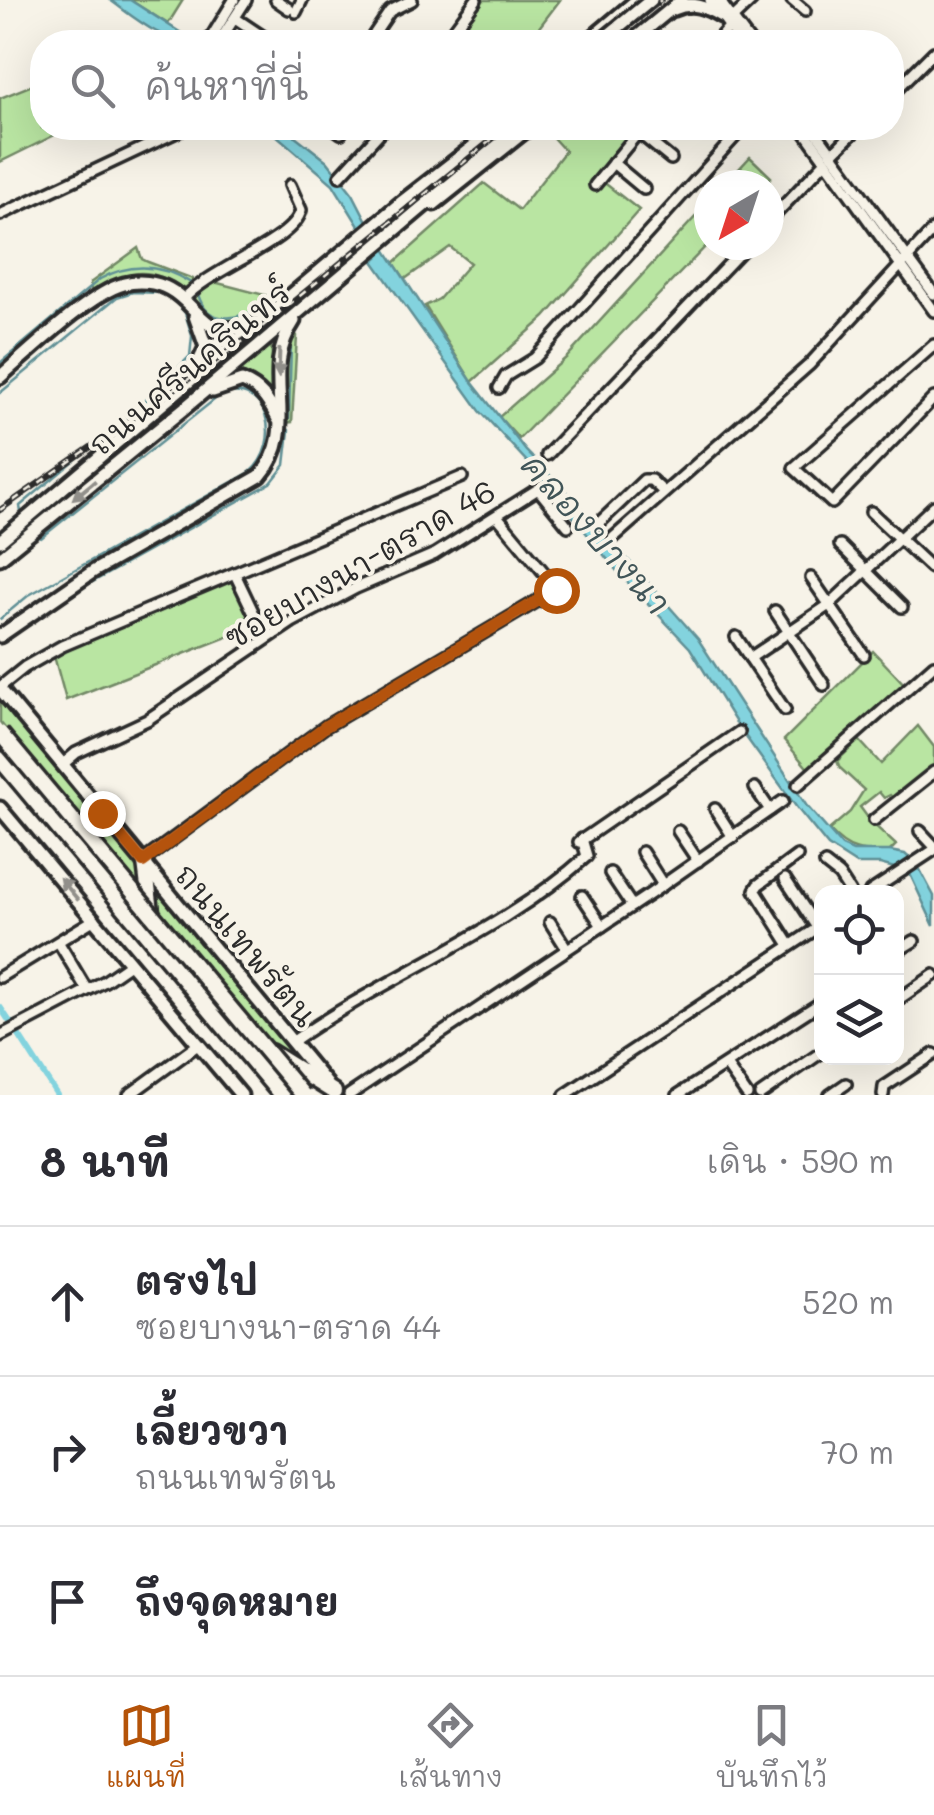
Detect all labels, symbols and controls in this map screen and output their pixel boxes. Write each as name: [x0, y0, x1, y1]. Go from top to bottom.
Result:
search box: [30, 30, 904, 140]
icon: search: [65, 58, 120, 113]
text: ค้นหาที่นี่: [145, 60, 309, 110]
north arrow: [694, 170, 784, 260]
street label: ถนนศรีนครินทร์: [79, 269, 300, 464]
one-way arrow: [271, 348, 287, 379]
water label: คลองบางนา: [512, 442, 682, 624]
street label: ซอยบางนา-ตราด 46: [216, 468, 502, 658]
one-way arrow: [71, 479, 96, 500]
route start: [534, 568, 580, 614]
route end: [80, 791, 126, 837]
street label: ถนนเทพรัตน: [166, 854, 328, 1034]
one-way arrow: [59, 876, 80, 901]
map controls: [814, 885, 904, 1065]
button: locate: [814, 885, 904, 975]
button: layers: [814, 975, 904, 1065]
text: 8 นาที: [40, 1133, 170, 1188]
text: เดิน · 590 m: [707, 1139, 894, 1181]
text: ตรงไป: [135, 1255, 258, 1305]
icon: ahead: [40, 1274, 95, 1329]
text: 520 m: [802, 1280, 894, 1322]
text: ซอยบางนา-ตราด 44: [135, 1305, 441, 1347]
text: เลี้ยวขวา: [135, 1405, 289, 1455]
icon: right: [40, 1424, 95, 1479]
text: 70 m: [821, 1430, 894, 1472]
text: ถนนเทพรัตน: [135, 1455, 336, 1497]
icon: arrive: [40, 1574, 95, 1629]
text: ถึงจุดหมาย: [135, 1576, 338, 1626]
tab: แผนที่: [106, 1698, 186, 1794]
tab: เส้นทาง: [399, 1698, 503, 1794]
tab: บันทึกไว้: [715, 1698, 828, 1794]

